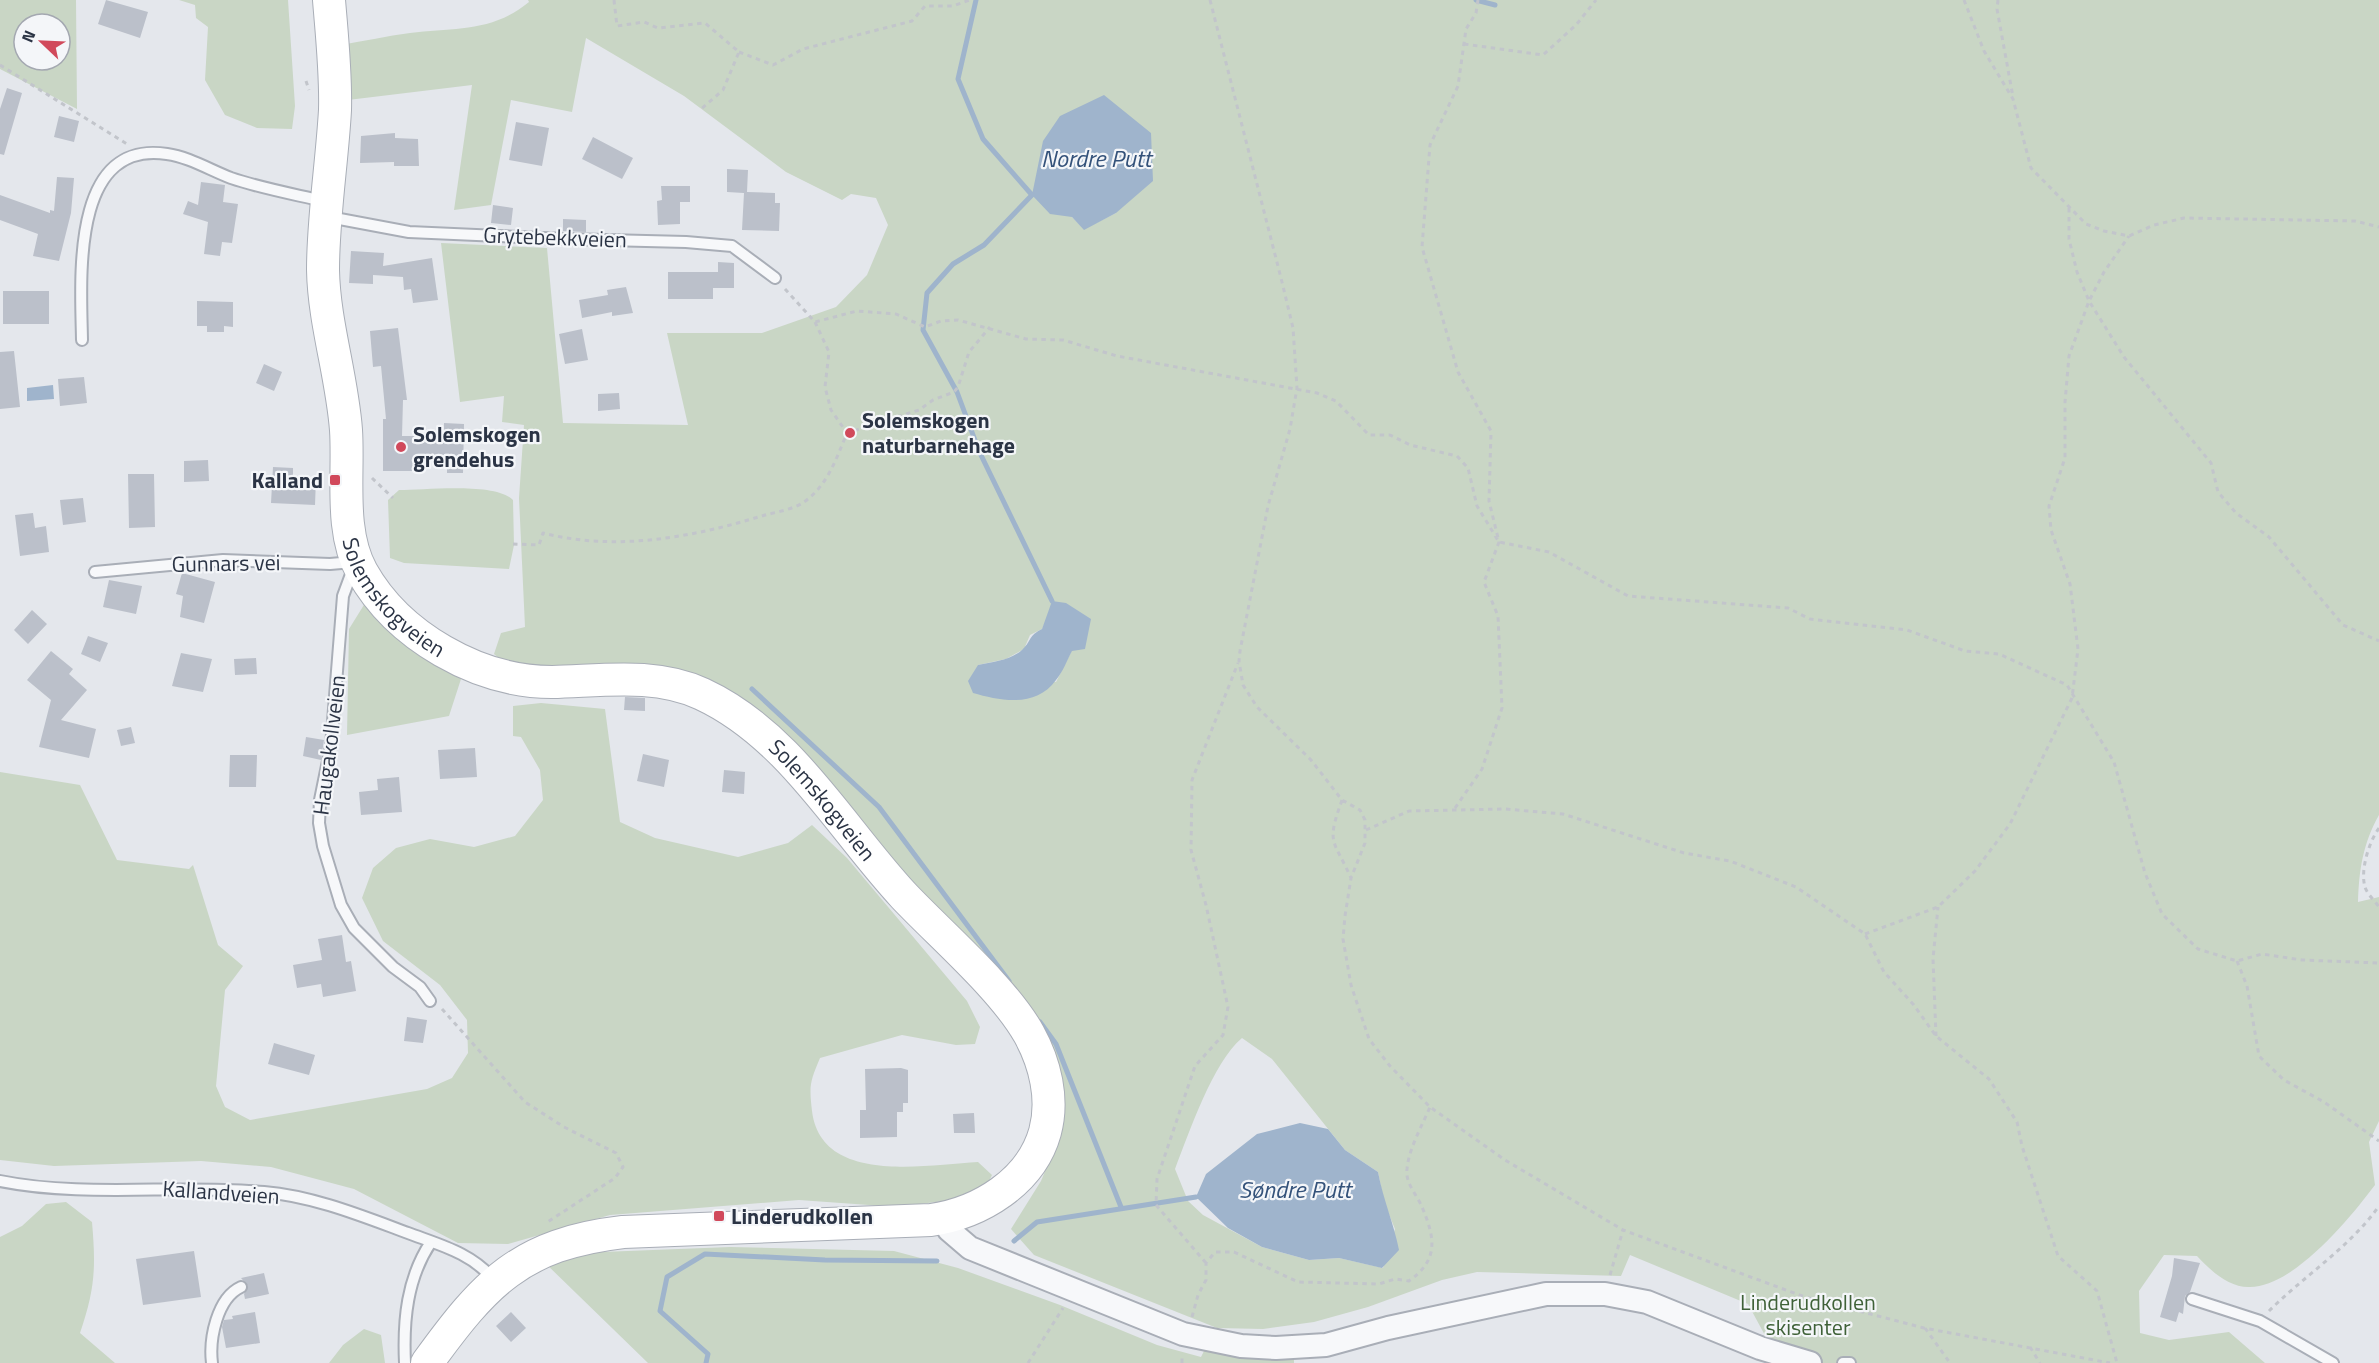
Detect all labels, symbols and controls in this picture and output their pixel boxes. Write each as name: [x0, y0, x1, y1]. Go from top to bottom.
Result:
north arrow: [12, 12, 72, 72]
text: N: [15, 26, 41, 46]
water label: Nordre Putt: [1041, 140, 1154, 176]
street label: Grytebekkveien: [483, 218, 627, 256]
place label: Solemskogen naturbarnehage: [862, 403, 1015, 462]
place label: Solemskogen grendehus: [413, 417, 541, 476]
marker: Solemskogen naturbarnehage: [843, 426, 857, 440]
marker: Solemskogen grendehus: [394, 440, 408, 454]
place label: Kalland: [251, 463, 323, 497]
marker: Kalland: [328, 473, 342, 487]
street label: Solemskogveien: [333, 534, 452, 666]
street label: Gunnars vei: [171, 545, 281, 581]
street label: Haugakollveien: [304, 673, 354, 817]
street label: Solemskogveien: [761, 731, 884, 868]
street label: Kallandveien: [161, 1171, 281, 1213]
water label: Søndre Putt: [1239, 1171, 1354, 1207]
place label: Linderudkollen: [731, 1199, 873, 1233]
marker: Linderudkollen: [712, 1209, 726, 1223]
park label: Linderudkollen skisenter: [1740, 1285, 1876, 1344]

